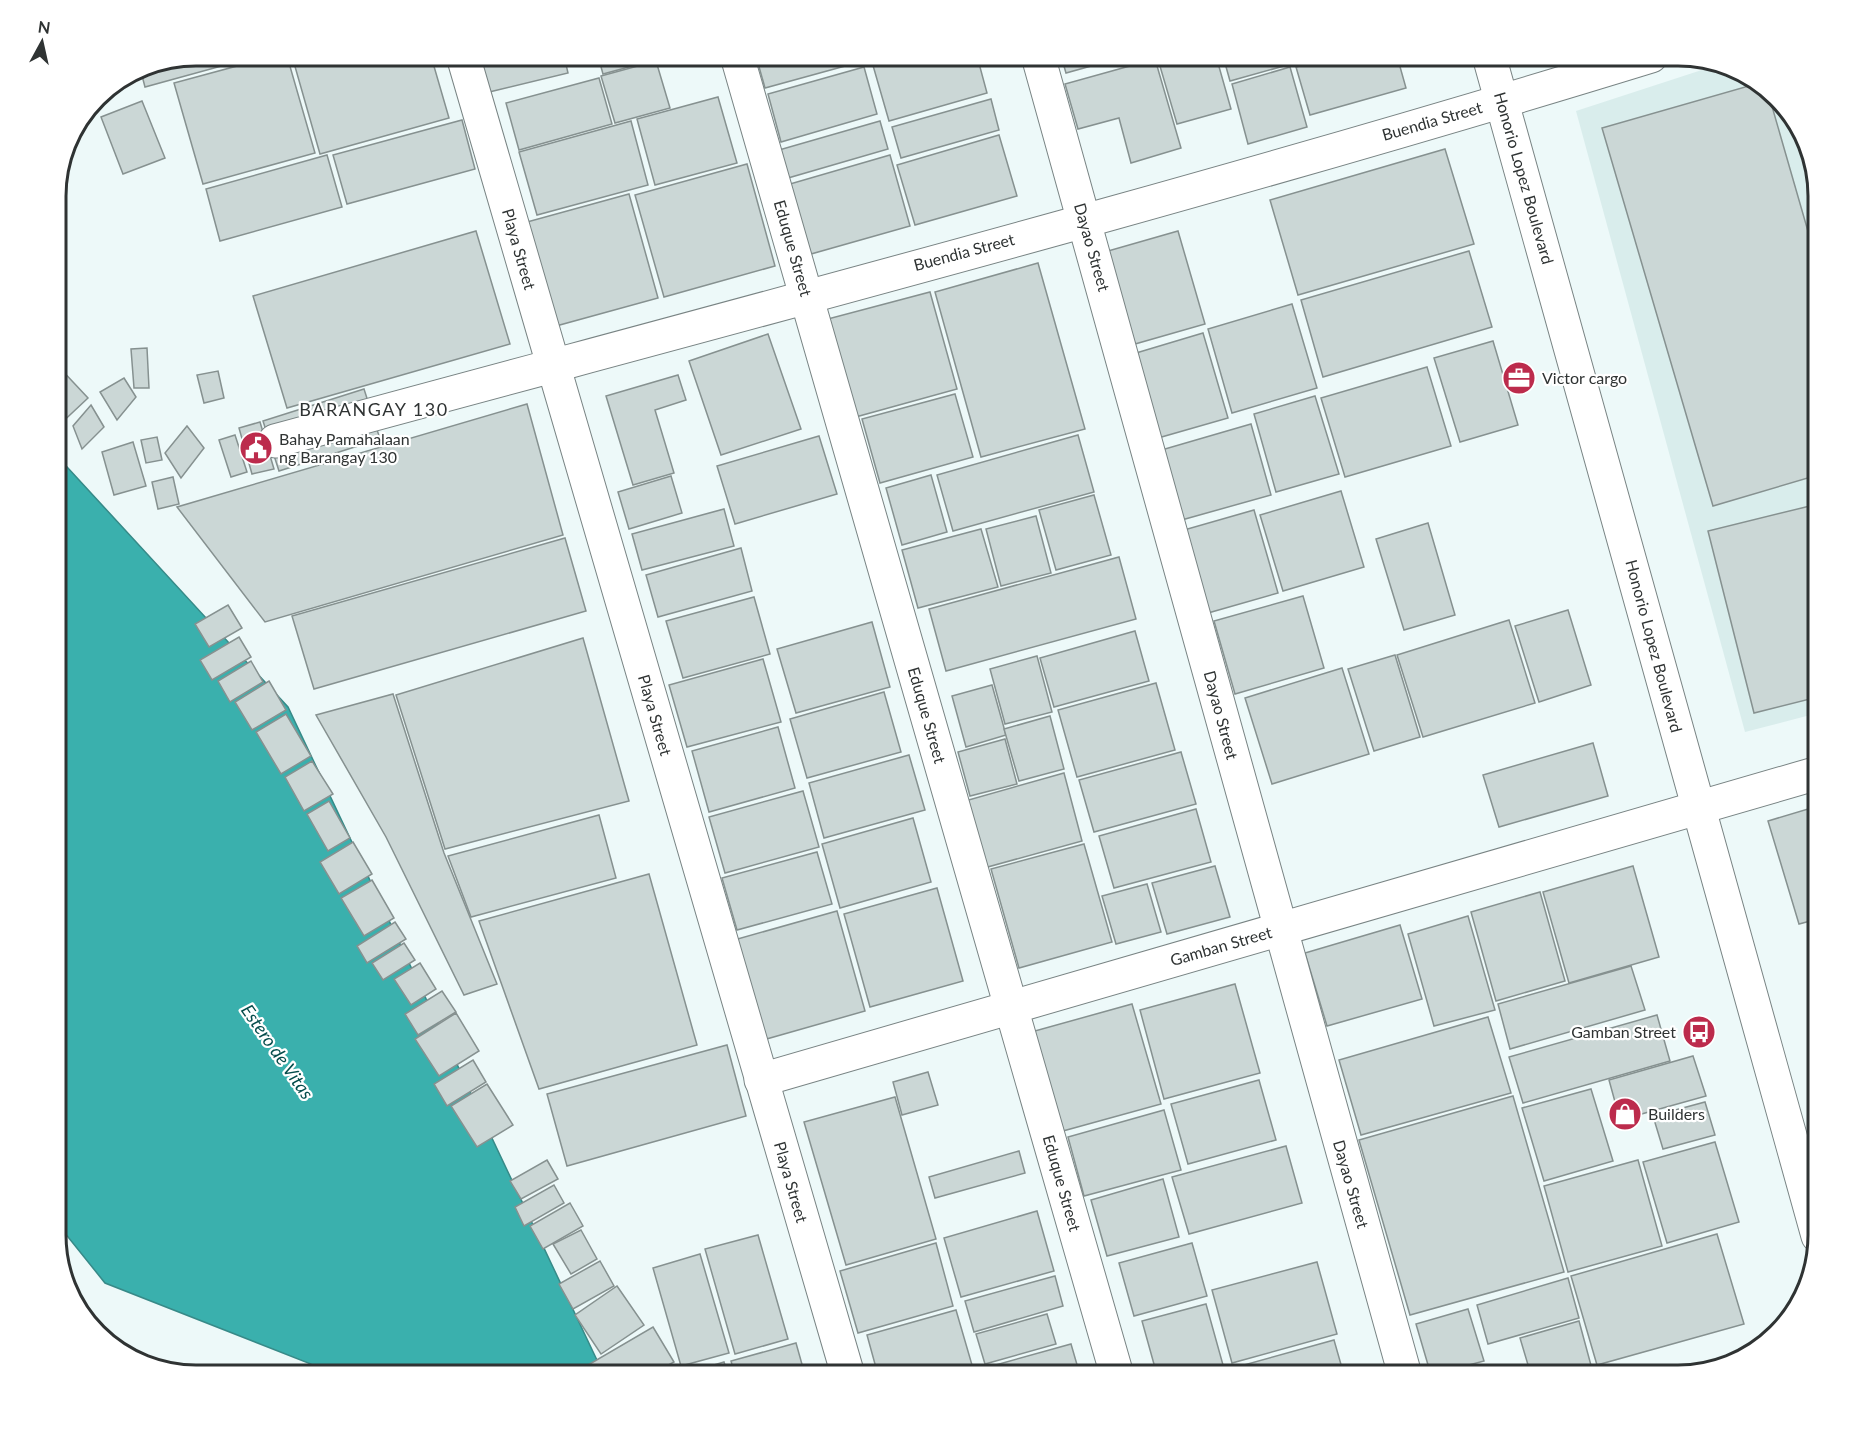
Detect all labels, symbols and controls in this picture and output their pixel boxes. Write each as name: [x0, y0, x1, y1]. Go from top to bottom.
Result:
north arrow: [12, 12, 72, 72]
text: N: [37, 16, 52, 37]
street label: Honorio Lopez Boulevard: [1491, 90, 1558, 266]
street label: Buendia Street: [1380, 97, 1484, 144]
street label: Eduque Street: [771, 197, 816, 298]
street label: Dayao Street: [1071, 200, 1114, 293]
street label: Playa Street: [499, 206, 540, 292]
street label: Buendia Street: [911, 229, 1017, 274]
office icon: Victor cargo: [1501, 360, 1537, 396]
place label: Victor cargo: [1542, 368, 1627, 387]
district label: BARANGAY 130: [299, 398, 449, 420]
place label: Bahay Pamahalaan ng Barangay 130: [279, 429, 410, 466]
public building icon: Bahay Pamahalaan ng Barangay 130: [238, 430, 274, 466]
street label: Honorio Lopez Boulevard: [1622, 557, 1687, 734]
street label: Eduque Street: [905, 664, 950, 765]
street label: Dayao Street: [1201, 668, 1243, 762]
street label: Playa Street: [635, 672, 676, 758]
street label: Gamban Street: [1168, 922, 1274, 969]
water label: Estero de Vitas: [237, 1000, 319, 1103]
bus stop icon: Gamban Street: [1681, 1014, 1717, 1050]
place label: Gamban Street: [1571, 1022, 1676, 1041]
shop icon: Builders: [1607, 1096, 1643, 1132]
place label: Builders: [1648, 1104, 1705, 1123]
street label: Eduque Street: [1040, 1132, 1085, 1233]
street label: Dayao Street: [1330, 1137, 1373, 1230]
street label: Playa Street: [771, 1139, 812, 1225]

